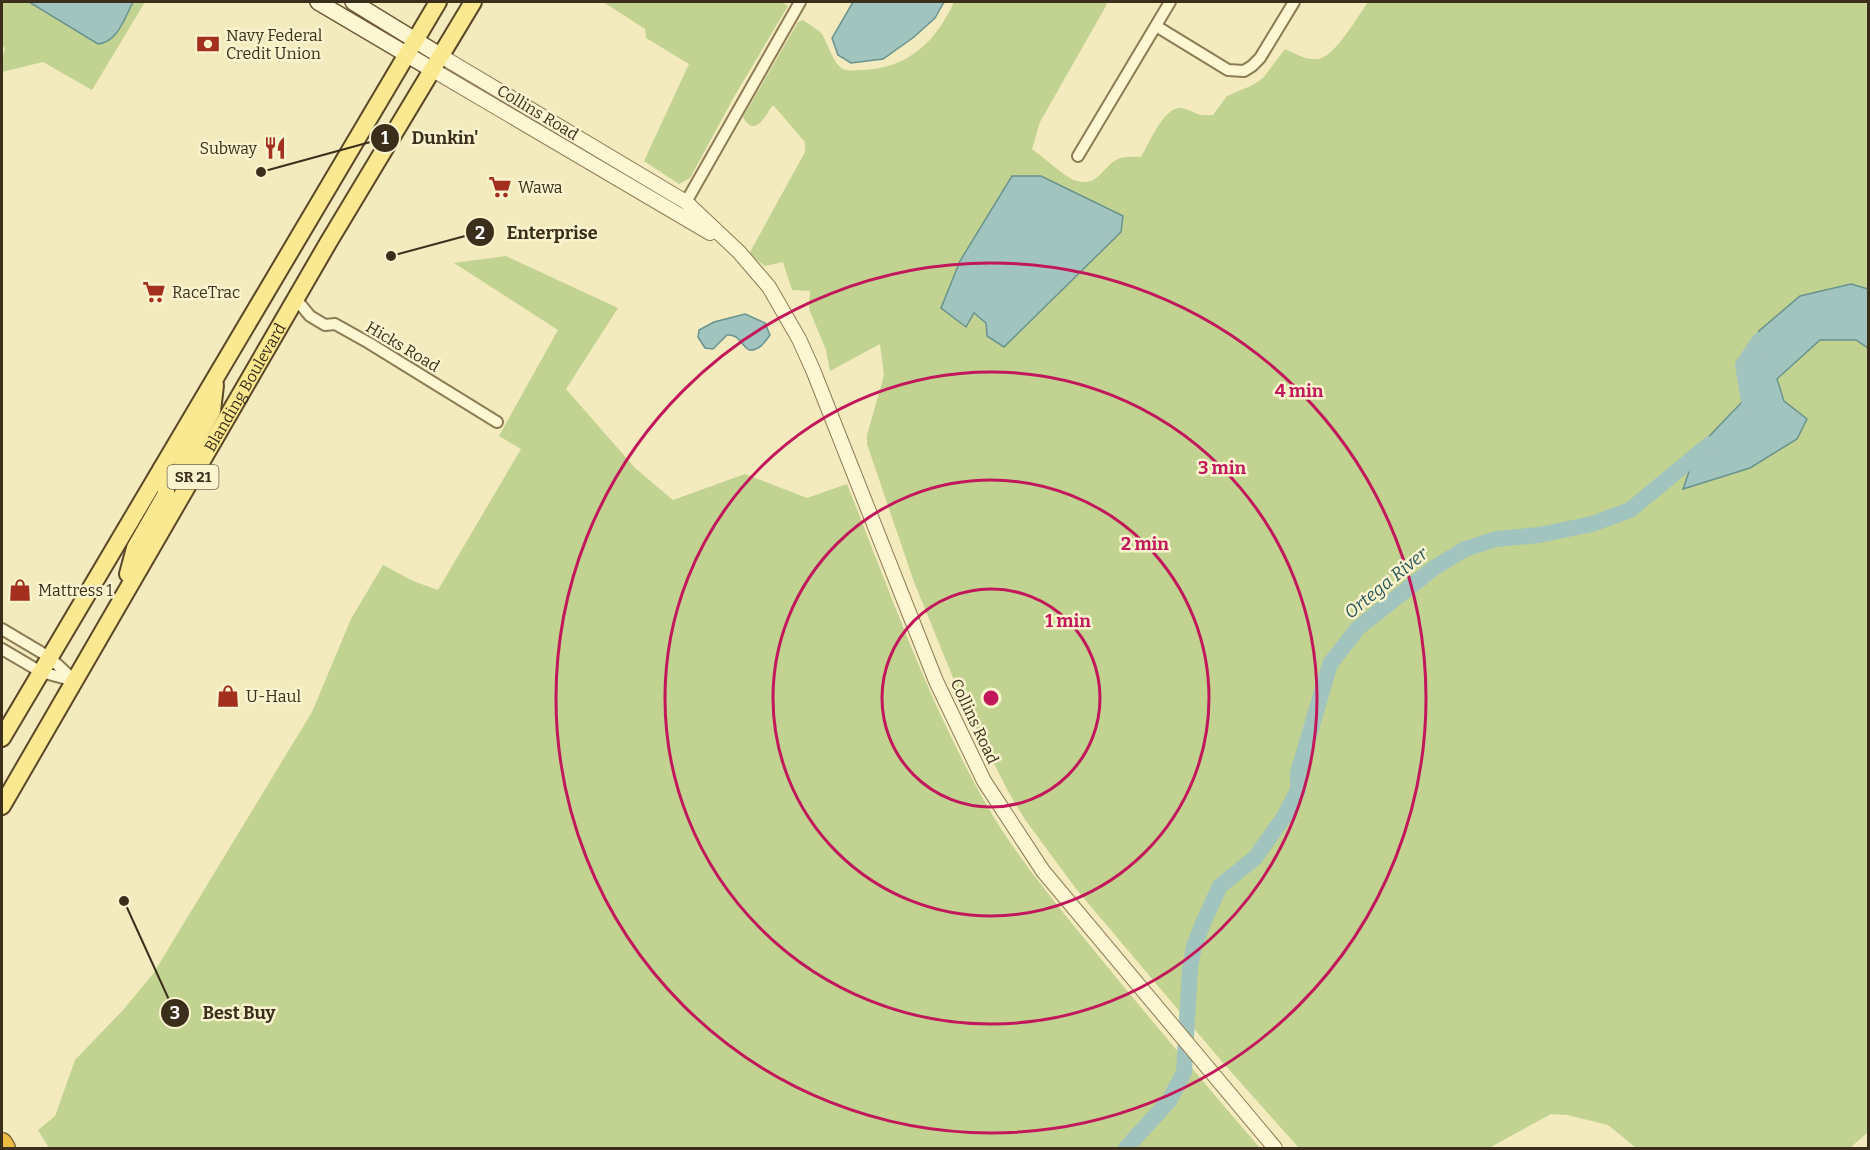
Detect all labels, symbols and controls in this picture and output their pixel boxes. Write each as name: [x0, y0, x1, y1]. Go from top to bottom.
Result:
place label: Navy Federal Credit Union: [226, 26, 323, 63]
bank icon: Navy Federal Credit Union: [195, 31, 221, 57]
street label: Collins Road: [494, 81, 582, 144]
callout: Dunkin': [370, 120, 491, 156]
text: 1: [381, 127, 389, 149]
text: Dunkin': [411, 127, 479, 149]
restaurant icon: Subway: [262, 135, 288, 161]
place label: Subway: [200, 139, 258, 158]
supermarket icon: Wawa: [487, 174, 513, 200]
place label: Wawa: [518, 178, 563, 197]
callout: Enterprise: [465, 214, 610, 250]
text: 2: [475, 222, 485, 244]
text: Enterprise: [506, 222, 598, 244]
supermarket icon: RaceTrac: [141, 279, 167, 305]
place label: RaceTrac: [172, 283, 240, 302]
street label: Hicks Road: [362, 317, 443, 376]
street label: Blanding Boulevard: [200, 319, 290, 455]
text: 4 min: [1275, 380, 1324, 402]
text: 3 min: [1198, 457, 1246, 479]
road number: SR 21: [168, 465, 218, 489]
text: 2 min: [1121, 533, 1169, 555]
water label: Ortega River: [1340, 542, 1433, 623]
shop icon: Mattress 1: [7, 577, 33, 603]
place label: Mattress 1: [38, 581, 113, 600]
text: 1 min: [1045, 610, 1091, 632]
street label: Collins Road: [947, 676, 1003, 767]
shop icon: U-Haul: [215, 683, 241, 709]
place label: U-Haul: [246, 687, 301, 706]
centre of rings: [981, 688, 1001, 708]
callout: Best Buy: [160, 995, 287, 1031]
text: 3: [170, 1002, 180, 1024]
text: Best Buy: [202, 1002, 277, 1024]

